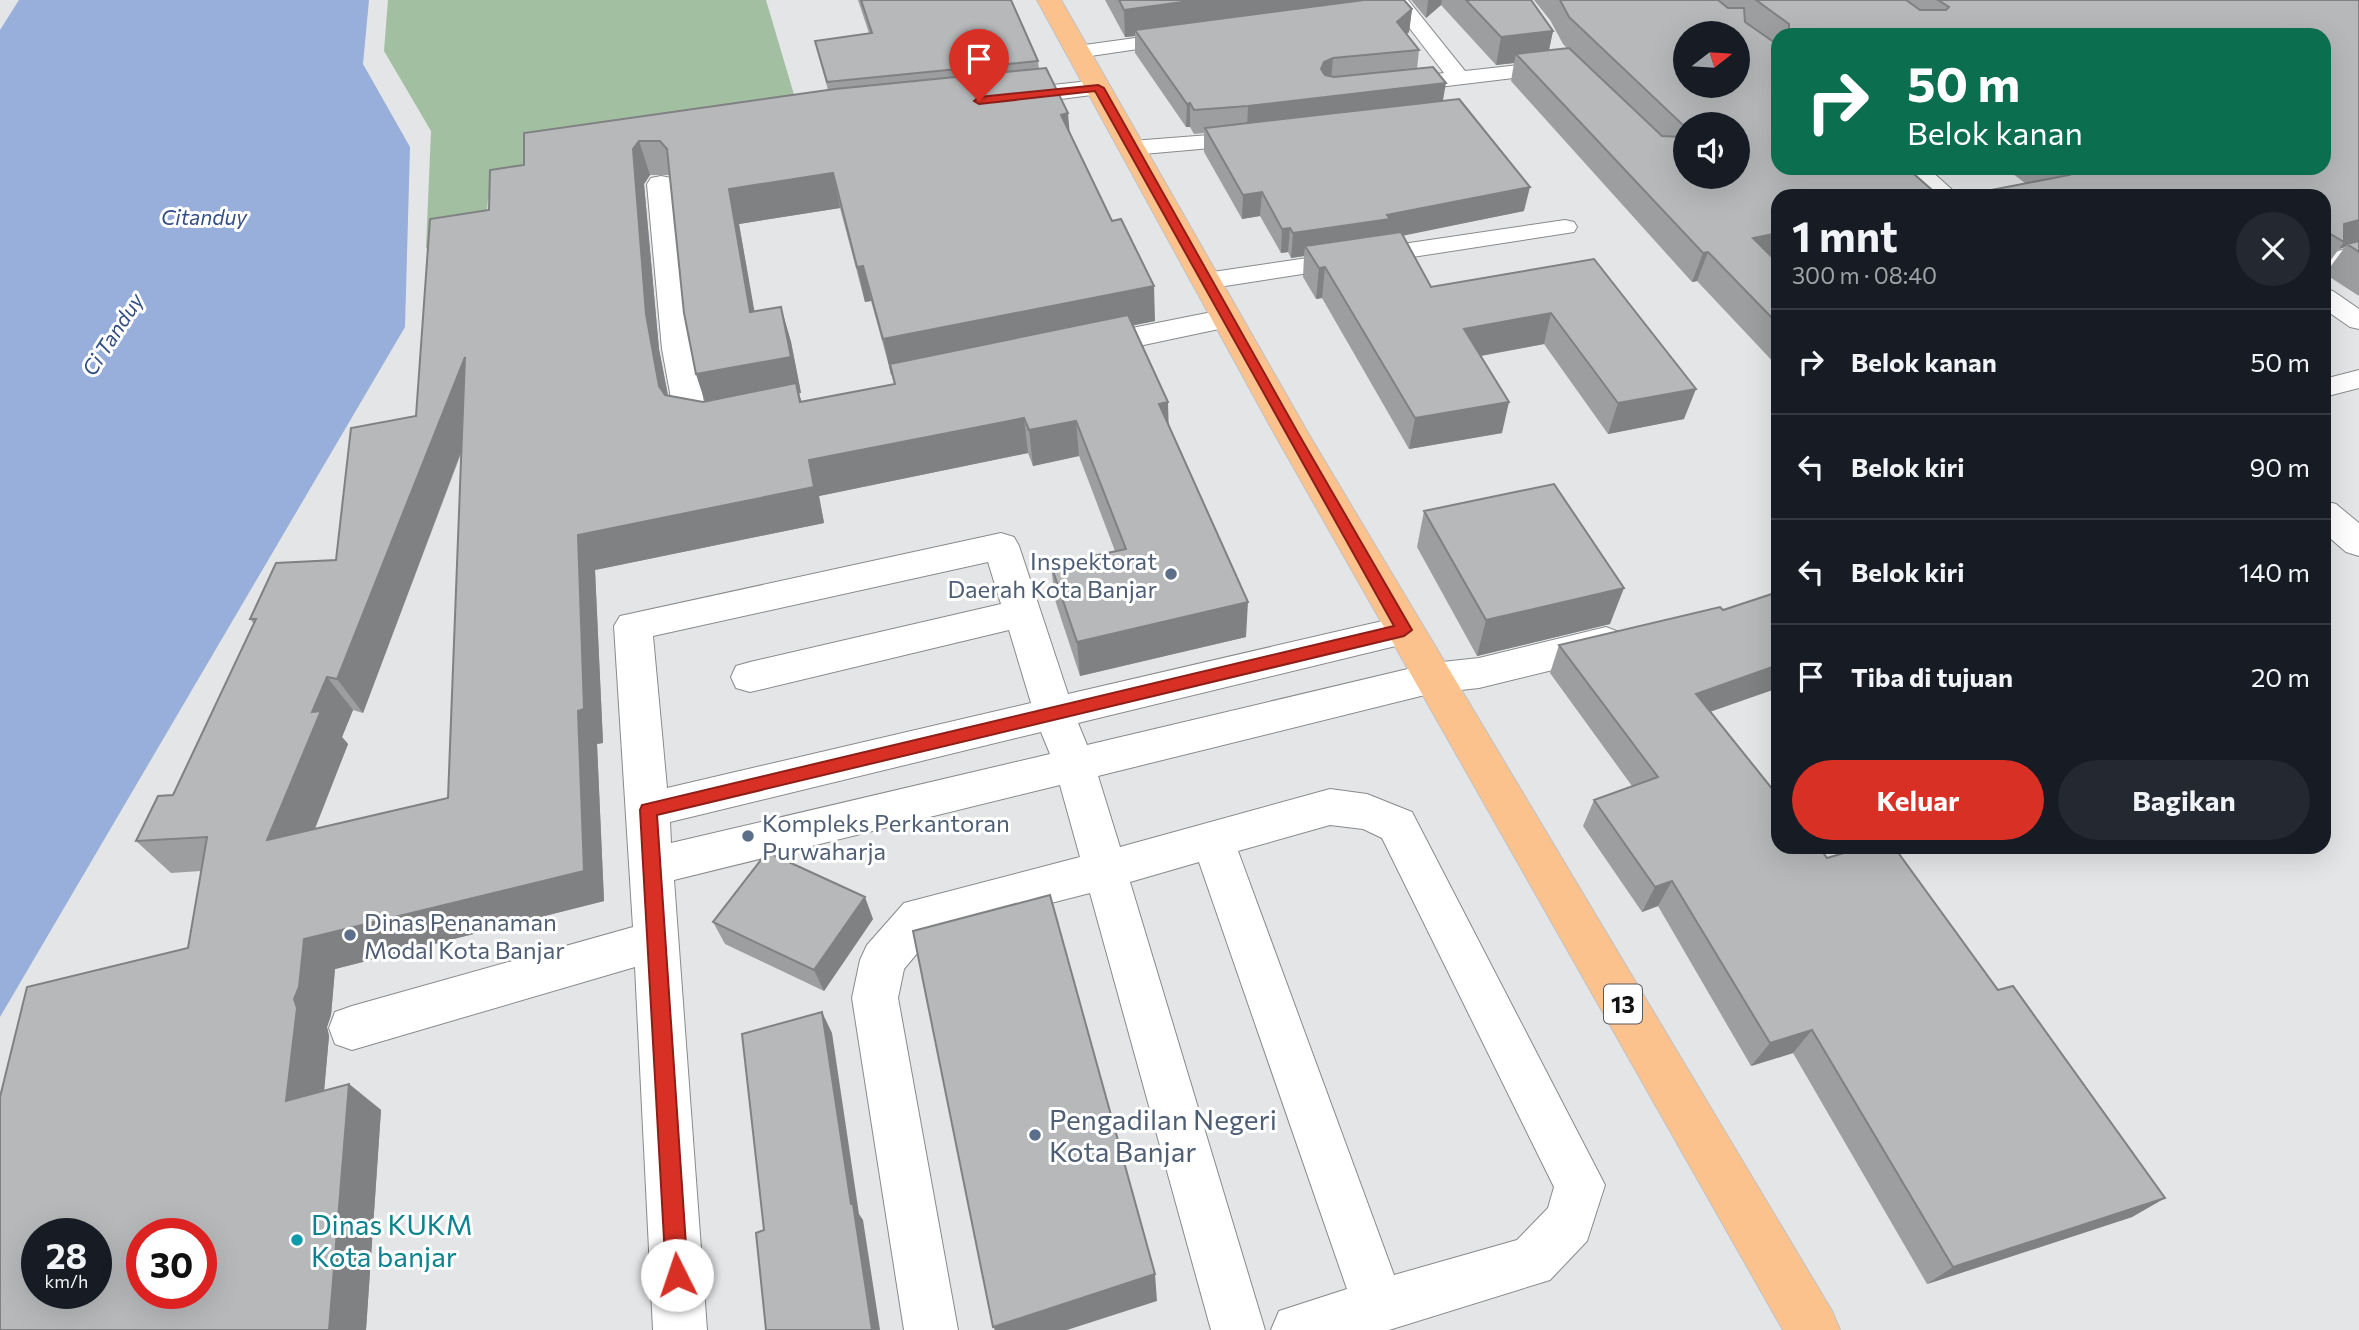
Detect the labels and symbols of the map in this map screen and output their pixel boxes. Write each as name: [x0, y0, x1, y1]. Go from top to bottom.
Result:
north arrow: [1673, 21, 1750, 98]
pin: [949, 29, 1009, 101]
water label: Citanduy: [161, 204, 248, 229]
water label: Ci Tanduy: [76, 287, 148, 380]
place label: Inspektorat Daerah Kota Banjar: [947, 546, 1157, 603]
marker: Inspektorat Daerah Kota Banjar: [1163, 566, 1179, 582]
place label: Kompleks Perkantoran Purwaharja: [762, 808, 1010, 865]
marker: Kompleks Perkantoran Purwaharja: [740, 828, 756, 844]
place label: Dinas Penanaman Modal Kota Banjar: [364, 907, 565, 964]
marker: Dinas Penanaman Modal Kota Banjar: [342, 927, 358, 943]
road number: 13: [1604, 984, 1642, 1023]
place label: Pengadilan Negeri Kota Banjar: [1049, 1102, 1277, 1168]
marker: Pengadilan Negeri Kota Banjar: [1027, 1127, 1043, 1143]
place label: Dinas KUKM Kota banjar: [311, 1207, 472, 1273]
speed limit sign: 30: [126, 1218, 217, 1309]
marker: Dinas KUKM Kota banjar: [289, 1232, 305, 1248]
position arrow: [640, 1238, 714, 1312]

